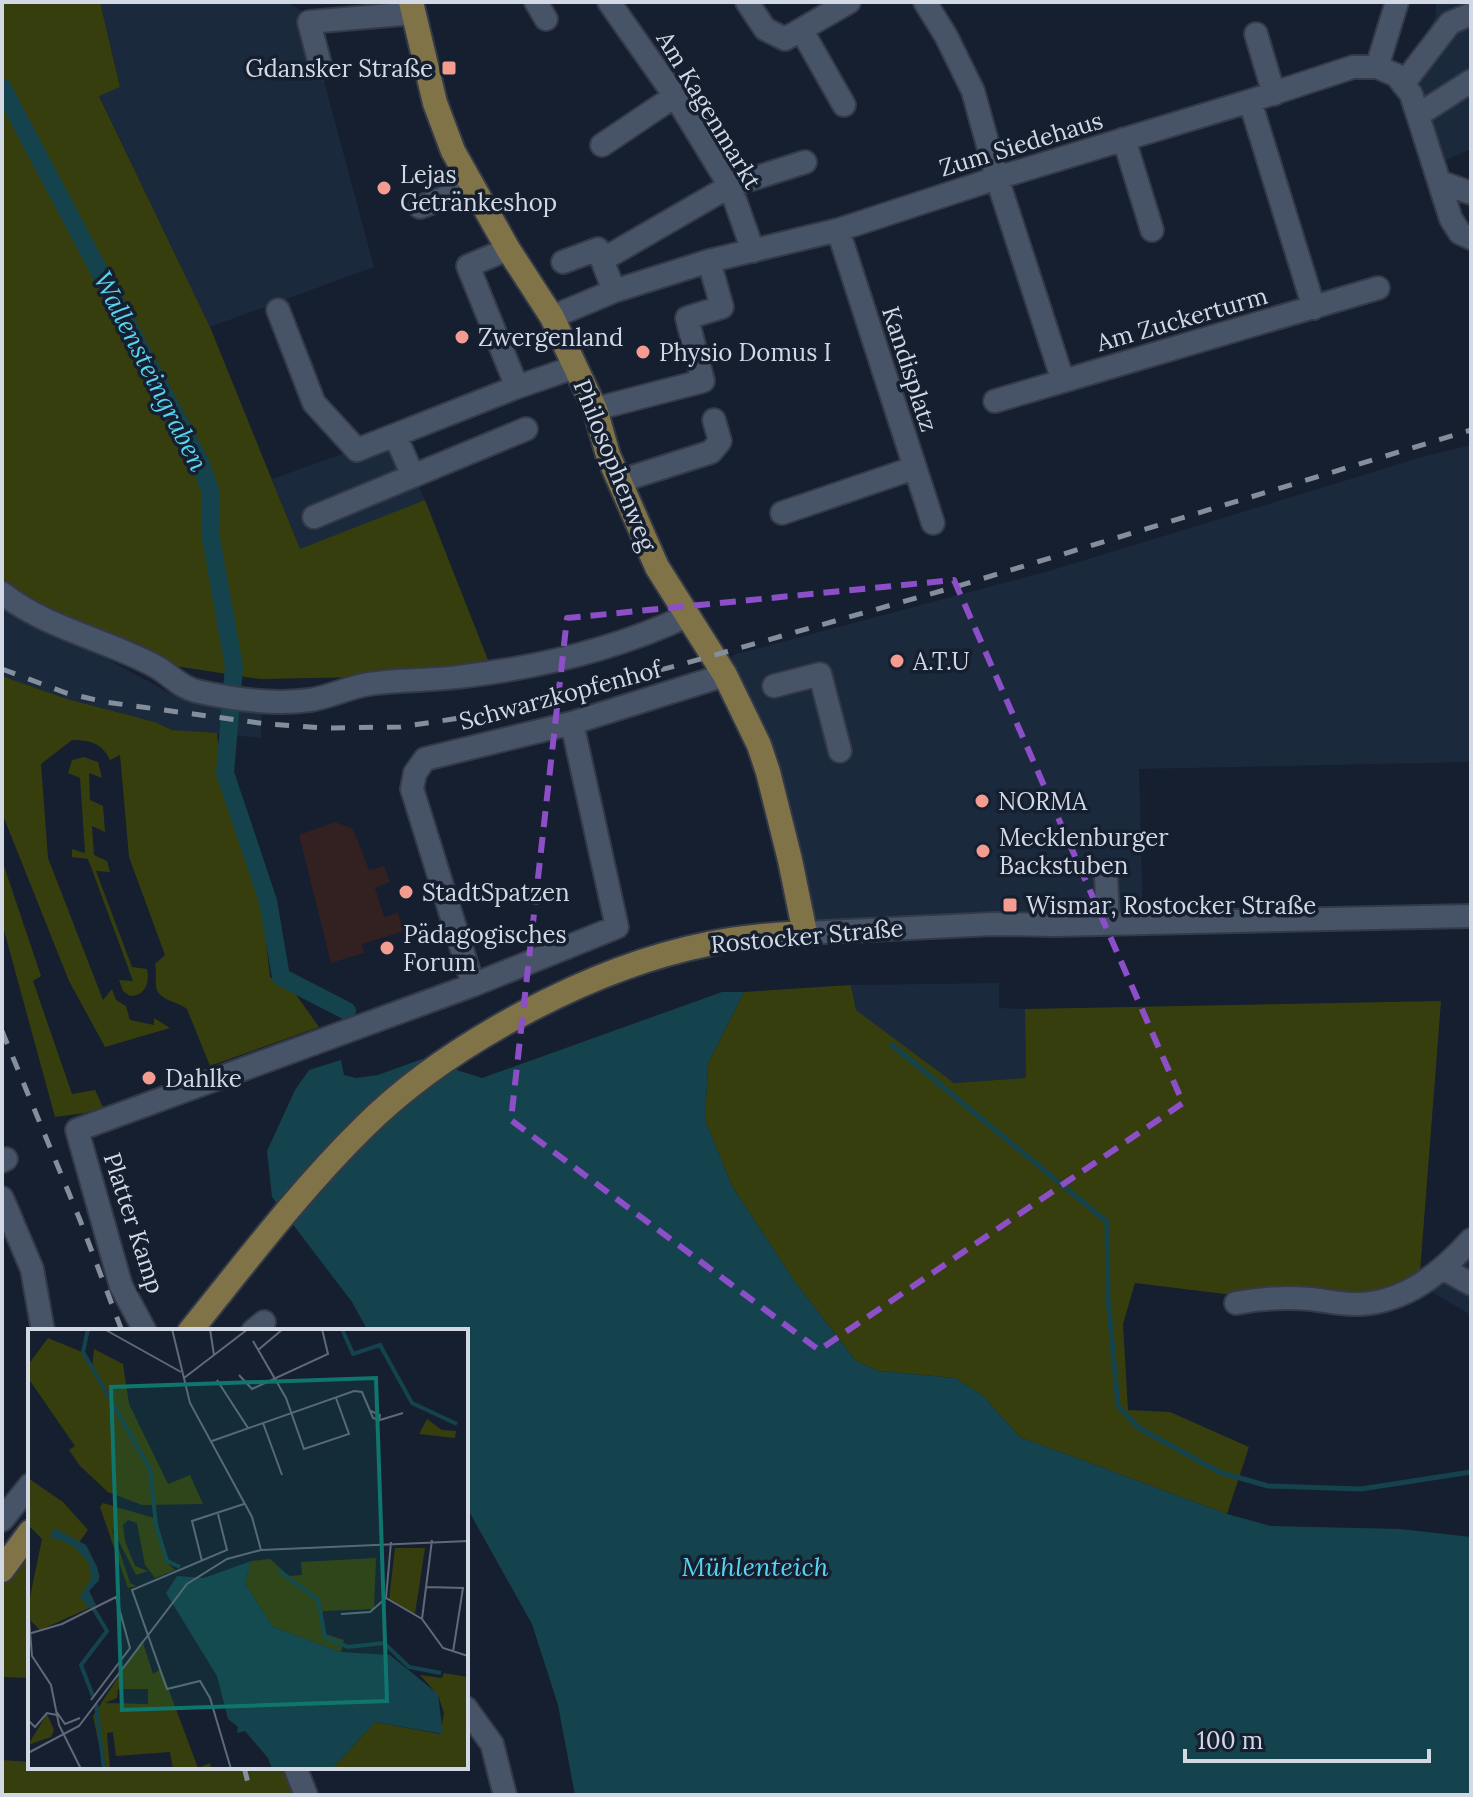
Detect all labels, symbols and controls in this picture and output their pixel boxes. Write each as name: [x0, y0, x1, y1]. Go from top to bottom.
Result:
street label: Am Kagenmarkt: [649, 25, 769, 195]
place label: Gdansker Straße: [245, 53, 433, 84]
marker: Gdansker Straße: [440, 59, 458, 77]
street label: Zum Siedehaus: [936, 104, 1106, 184]
place label: Lejas Getränkeshop: [400, 159, 557, 218]
marker: Lejas Getränkeshop: [375, 179, 393, 197]
water label: Wallensteingraben: [86, 266, 216, 476]
street label: Am Zuckerturm: [1092, 280, 1271, 358]
street label: Kandisplatz: [875, 302, 945, 436]
place label: Zwergenland: [478, 322, 623, 353]
marker: Zwergenland: [453, 328, 471, 346]
place label: Physio Domus I: [659, 337, 832, 368]
marker: Physio Domus I: [634, 343, 652, 361]
street label: Philosophenweg: [566, 375, 664, 556]
place label: A.T.U: [912, 646, 969, 677]
marker: A.T.U: [888, 652, 906, 670]
street label: Schwarzkopfenhof: [456, 653, 666, 737]
place label: NORMA: [998, 786, 1088, 817]
marker: NORMA: [973, 792, 991, 810]
place label: Mecklenburger Backstuben: [999, 822, 1169, 881]
marker: Mecklenburger Backstuben: [974, 842, 992, 860]
place label: StadtSpatzen: [422, 877, 570, 908]
marker: StadtSpatzen: [397, 883, 415, 901]
place label: Wismar, Rostocker Straße: [1026, 890, 1316, 921]
marker: Wismar, Rostocker Straße: [1001, 896, 1019, 914]
street label: Rostocker Straße: [709, 912, 905, 960]
place label: Pädagogisches Forum: [403, 919, 567, 978]
marker: Pädagogisches Forum: [378, 939, 396, 957]
place label: Dahlke: [165, 1063, 242, 1094]
marker: Dahlke: [140, 1069, 158, 1087]
street label: Platter Kamp: [97, 1149, 171, 1297]
inset map: [28, 1329, 468, 1769]
water label: Mühlenteich: [681, 1550, 829, 1583]
scale bar: [1185, 1713, 1429, 1763]
text: 100 m: [1197, 1725, 1263, 1756]

